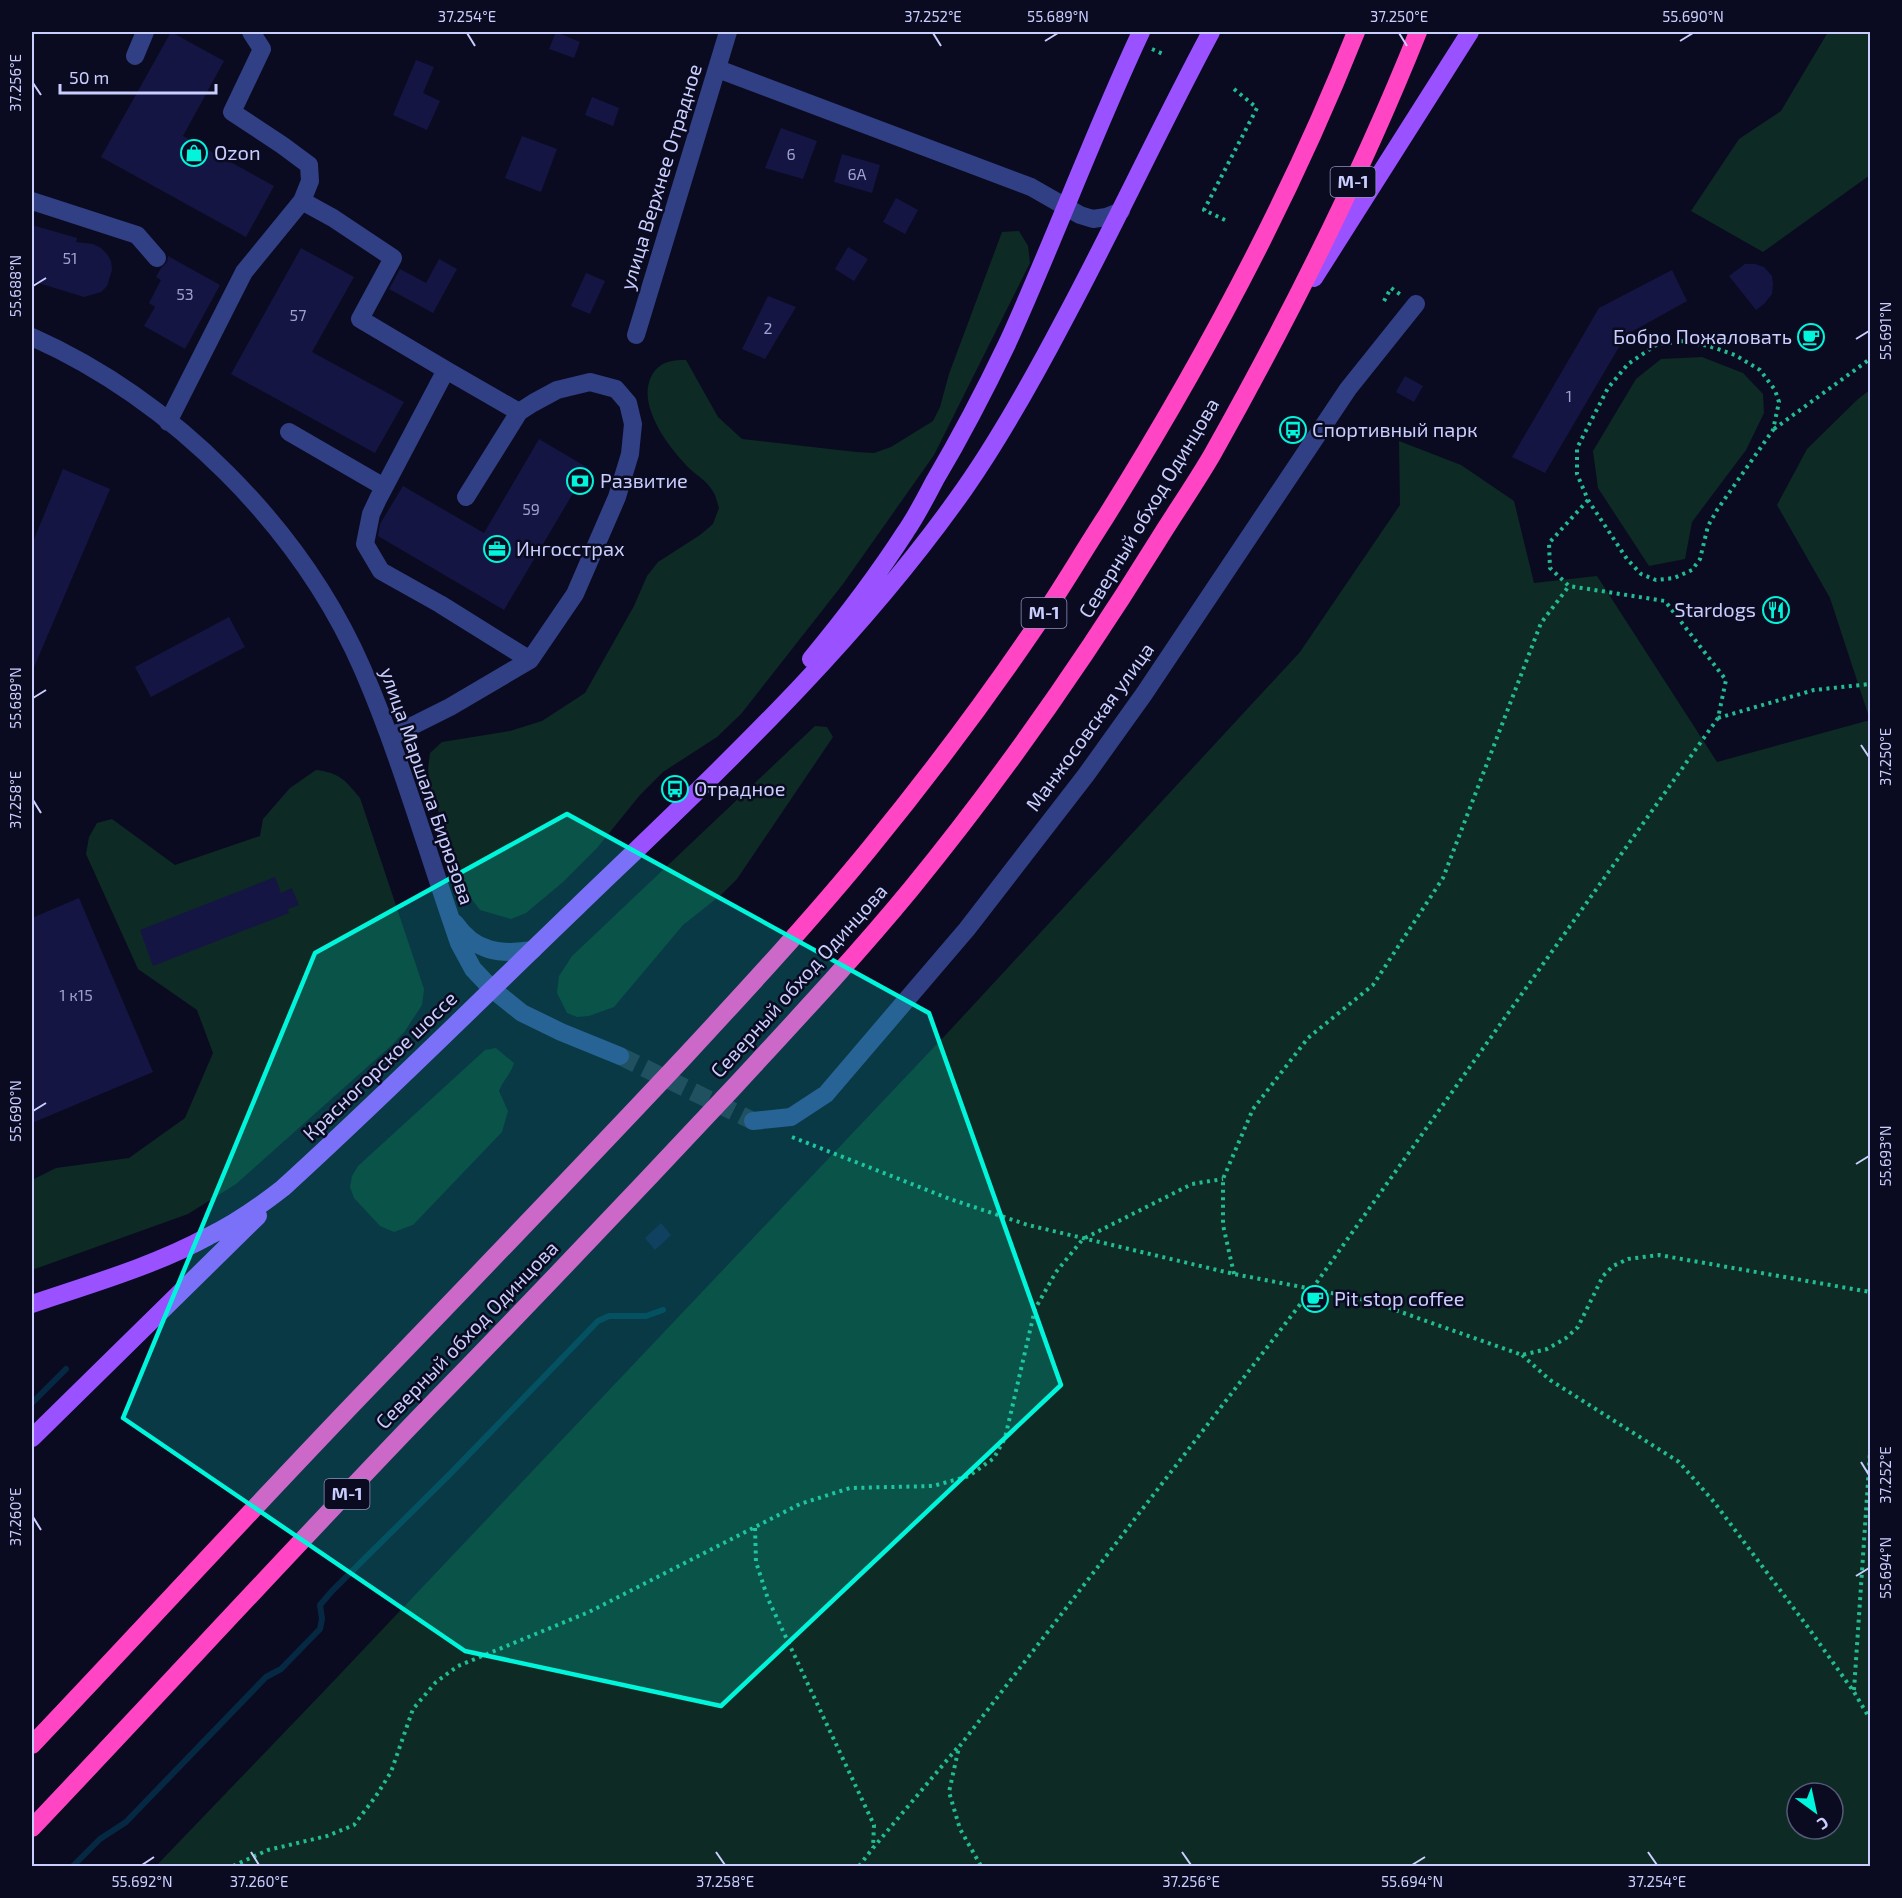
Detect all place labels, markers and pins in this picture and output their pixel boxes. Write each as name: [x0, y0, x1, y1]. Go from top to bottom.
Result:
shop icon: Ozon: [179, 138, 209, 168]
place label: Ozon: [214, 140, 261, 164]
cafe icon: Бобро Пожаловать: [1796, 322, 1826, 352]
place label: Бобро Пожаловать: [1613, 324, 1792, 348]
bus stop icon: Спортивный парк: [1278, 415, 1308, 445]
place label: Спортивный парк: [1312, 417, 1478, 441]
bank icon: Развитие: [565, 466, 595, 496]
place label: Развитие: [600, 468, 688, 492]
office icon: Ингосстрах: [482, 534, 512, 564]
place label: Ингосстрах: [516, 536, 625, 560]
restaurant icon: Stardogs: [1761, 595, 1791, 625]
place label: Stardogs: [1674, 597, 1756, 621]
bus stop icon: Отрадное: [660, 774, 690, 804]
place label: Отрадное: [694, 776, 785, 800]
cafe icon: Pit stop coffee: [1300, 1284, 1330, 1314]
place label: Pit stop coffee: [1334, 1286, 1465, 1310]

